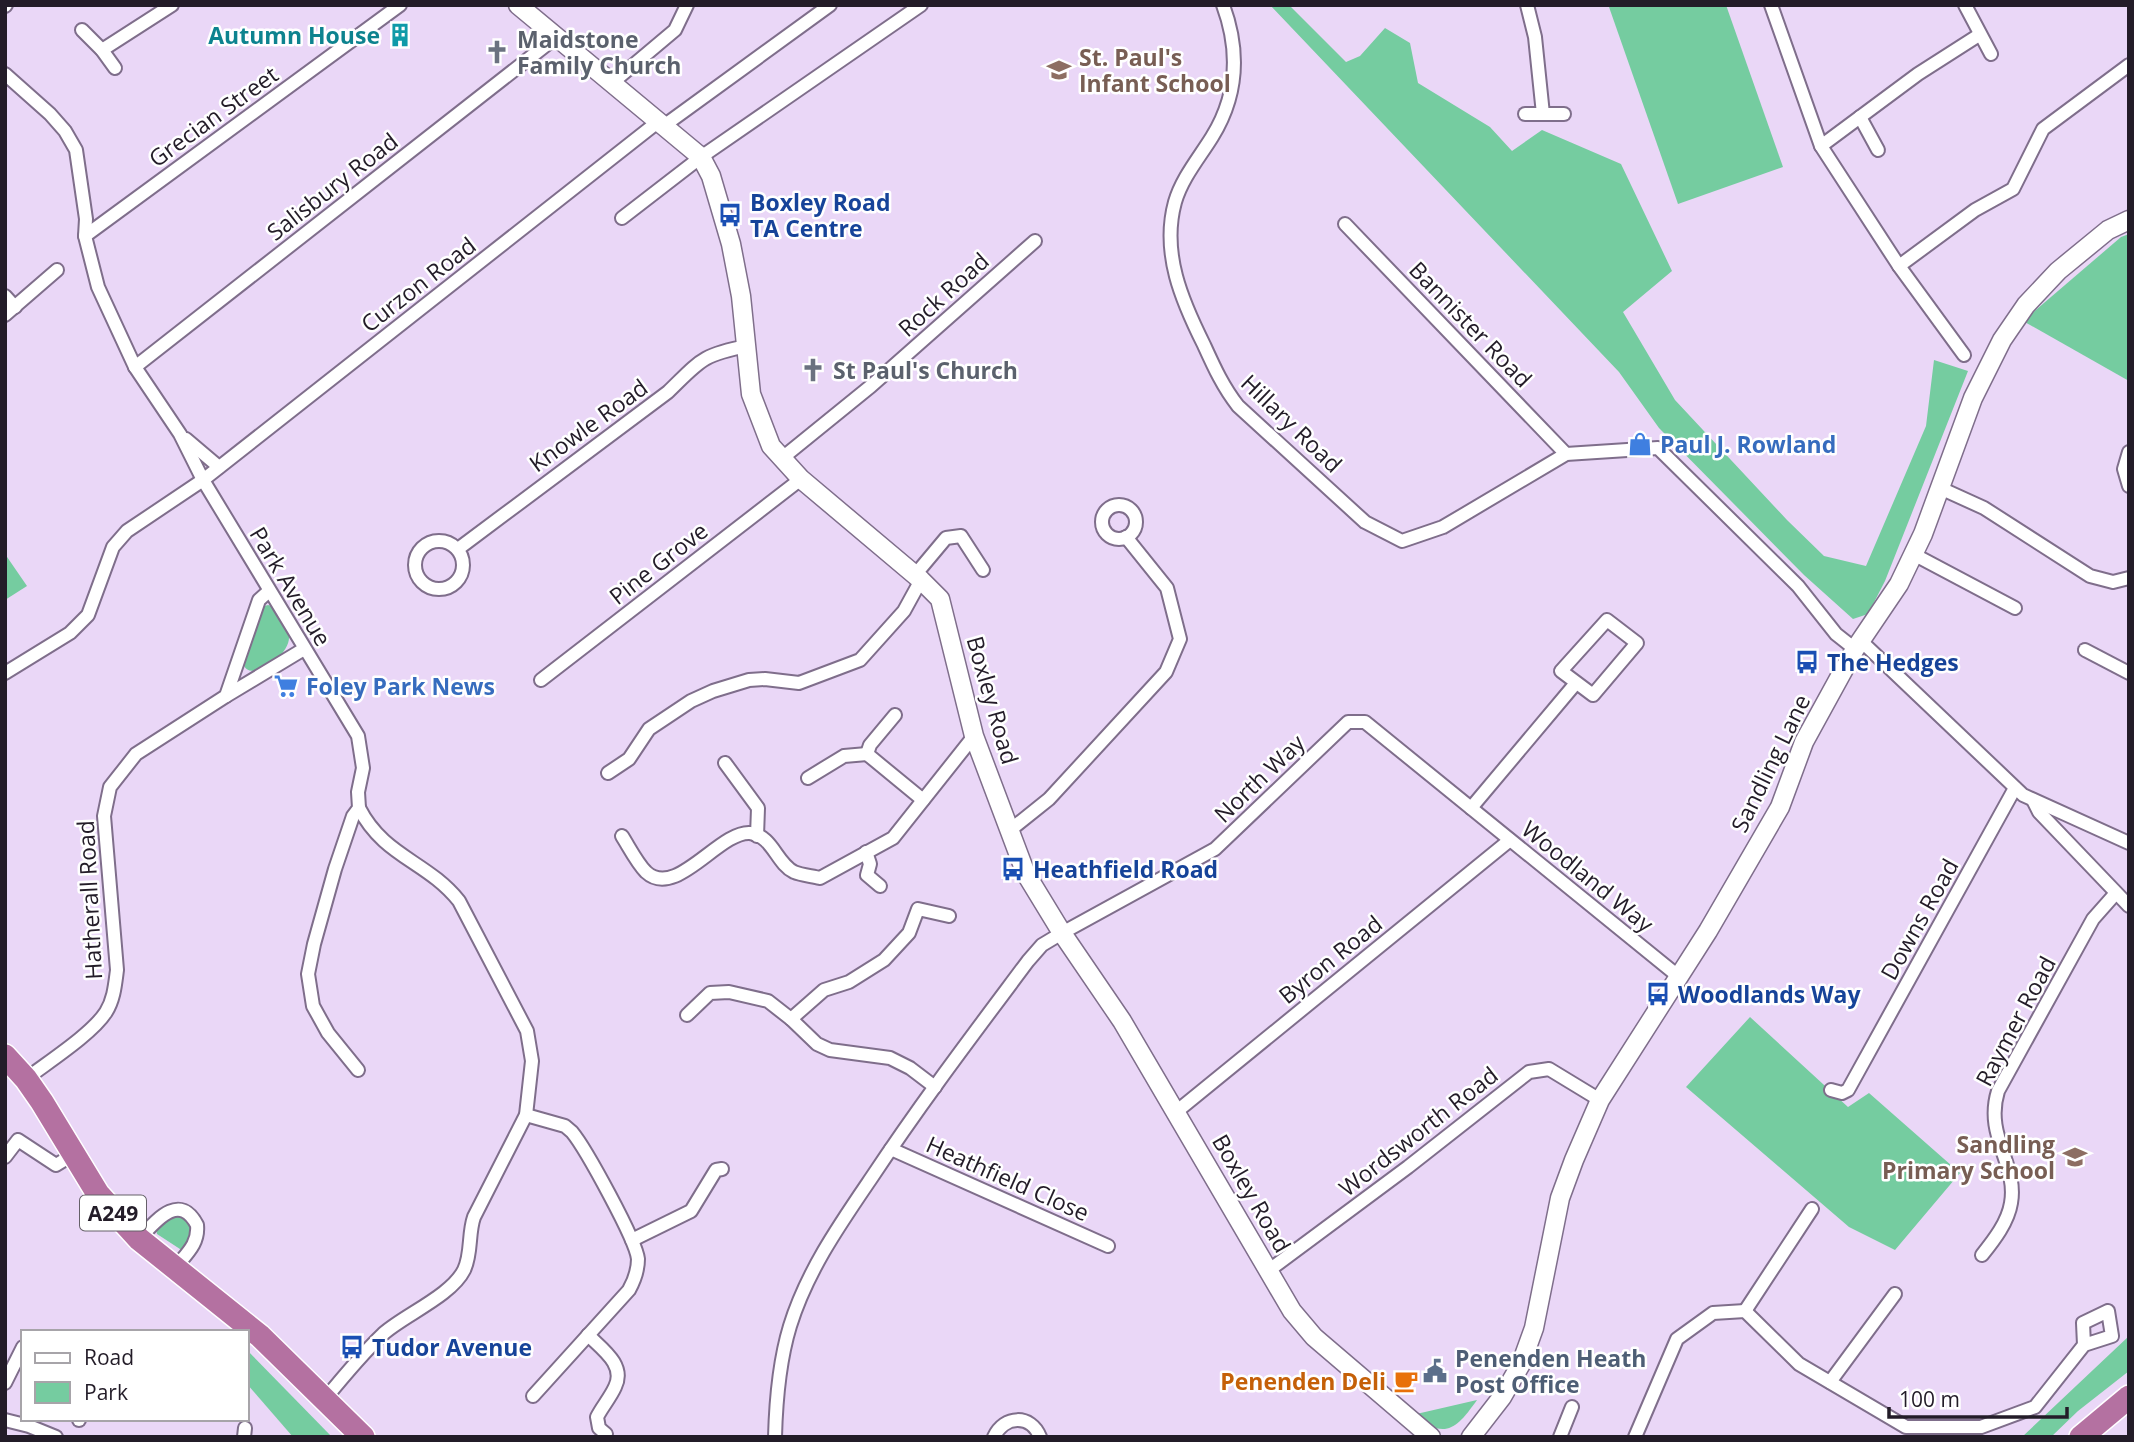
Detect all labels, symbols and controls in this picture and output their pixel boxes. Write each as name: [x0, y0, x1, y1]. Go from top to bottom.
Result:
place label: Autumn House: [208, 19, 380, 51]
building icon: Autumn House: [386, 21, 414, 49]
place label: Maidstone Family Church: [517, 23, 681, 81]
church icon: Maidstone Family Church: [483, 38, 511, 66]
place label: St. Paul's Infant School: [1079, 41, 1231, 99]
school or university icon: St. Paul's Infant School: [1045, 56, 1073, 84]
street label: Grecian Street: [142, 58, 284, 174]
street label: Salisbury Road: [260, 125, 404, 247]
place label: Boxley Road TA Centre: [750, 186, 891, 244]
bus stop icon: Boxley Road TA Centre: [716, 201, 744, 229]
street label: Curzon Road: [354, 229, 482, 339]
street label: Rock Road: [891, 245, 995, 343]
street label: Bannister Road: [1403, 254, 1539, 394]
place label: St Paul's Church: [833, 354, 1018, 386]
church icon: St Paul's Church: [799, 356, 827, 384]
street label: Hillary Road: [1235, 367, 1349, 479]
street label: Knowle Road: [522, 371, 654, 479]
place label: Paul J. Rowland: [1660, 428, 1836, 460]
shop icon: Paul J. Rowland: [1626, 430, 1654, 458]
street label: Pine Grove: [602, 514, 714, 612]
street label: Park Avenue: [243, 520, 339, 652]
street label: Boxley Road: [959, 632, 1027, 768]
place label: The Hedges: [1827, 646, 1959, 678]
bus stop icon: The Hedges: [1793, 648, 1821, 676]
place label: Foley Park News: [306, 670, 495, 702]
supermarket icon: Foley Park News: [272, 672, 300, 700]
street label: Sandling Lane: [1723, 689, 1817, 837]
street label: North Way: [1207, 726, 1312, 829]
street label: Woodland Way: [1515, 813, 1661, 939]
street label: Hatherall Road: [69, 819, 109, 981]
place label: Heathfield Road: [1033, 853, 1218, 885]
street label: Downs Road: [1872, 853, 1966, 985]
bus stop icon: Heathfield Road: [999, 855, 1027, 883]
street label: Byron Road: [1272, 907, 1388, 1011]
street label: Raymer Road: [1967, 950, 2063, 1092]
place label: Woodlands Way: [1678, 978, 1861, 1010]
bus stop icon: Woodlands Way: [1644, 980, 1672, 1008]
street label: Wordsworth Road: [1332, 1059, 1504, 1203]
street label: Heathfield Close: [921, 1128, 1095, 1228]
street label: Boxley Road: [1205, 1128, 1299, 1258]
place label: Sandling Primary School: [1882, 1128, 2055, 1186]
school or university icon: Sandling Primary School: [2061, 1143, 2089, 1171]
road number: A249: [80, 1196, 146, 1230]
legend: [21, 1330, 248, 1421]
place label: Tudor Avenue: [372, 1331, 532, 1363]
bus stop icon: Tudor Avenue: [338, 1333, 366, 1361]
place label: Penenden Heath Post Office: [1455, 1342, 1646, 1400]
text: Road: [84, 1343, 134, 1371]
public building icon: Penenden Heath Post Office: [1421, 1357, 1449, 1385]
place label: Penenden Deli: [1220, 1365, 1386, 1397]
cafe icon: Penenden Deli: [1392, 1367, 1420, 1395]
scale bar: [1889, 1376, 2068, 1420]
text: Park: [84, 1378, 128, 1406]
text: 100 m: [1899, 1385, 1960, 1413]

